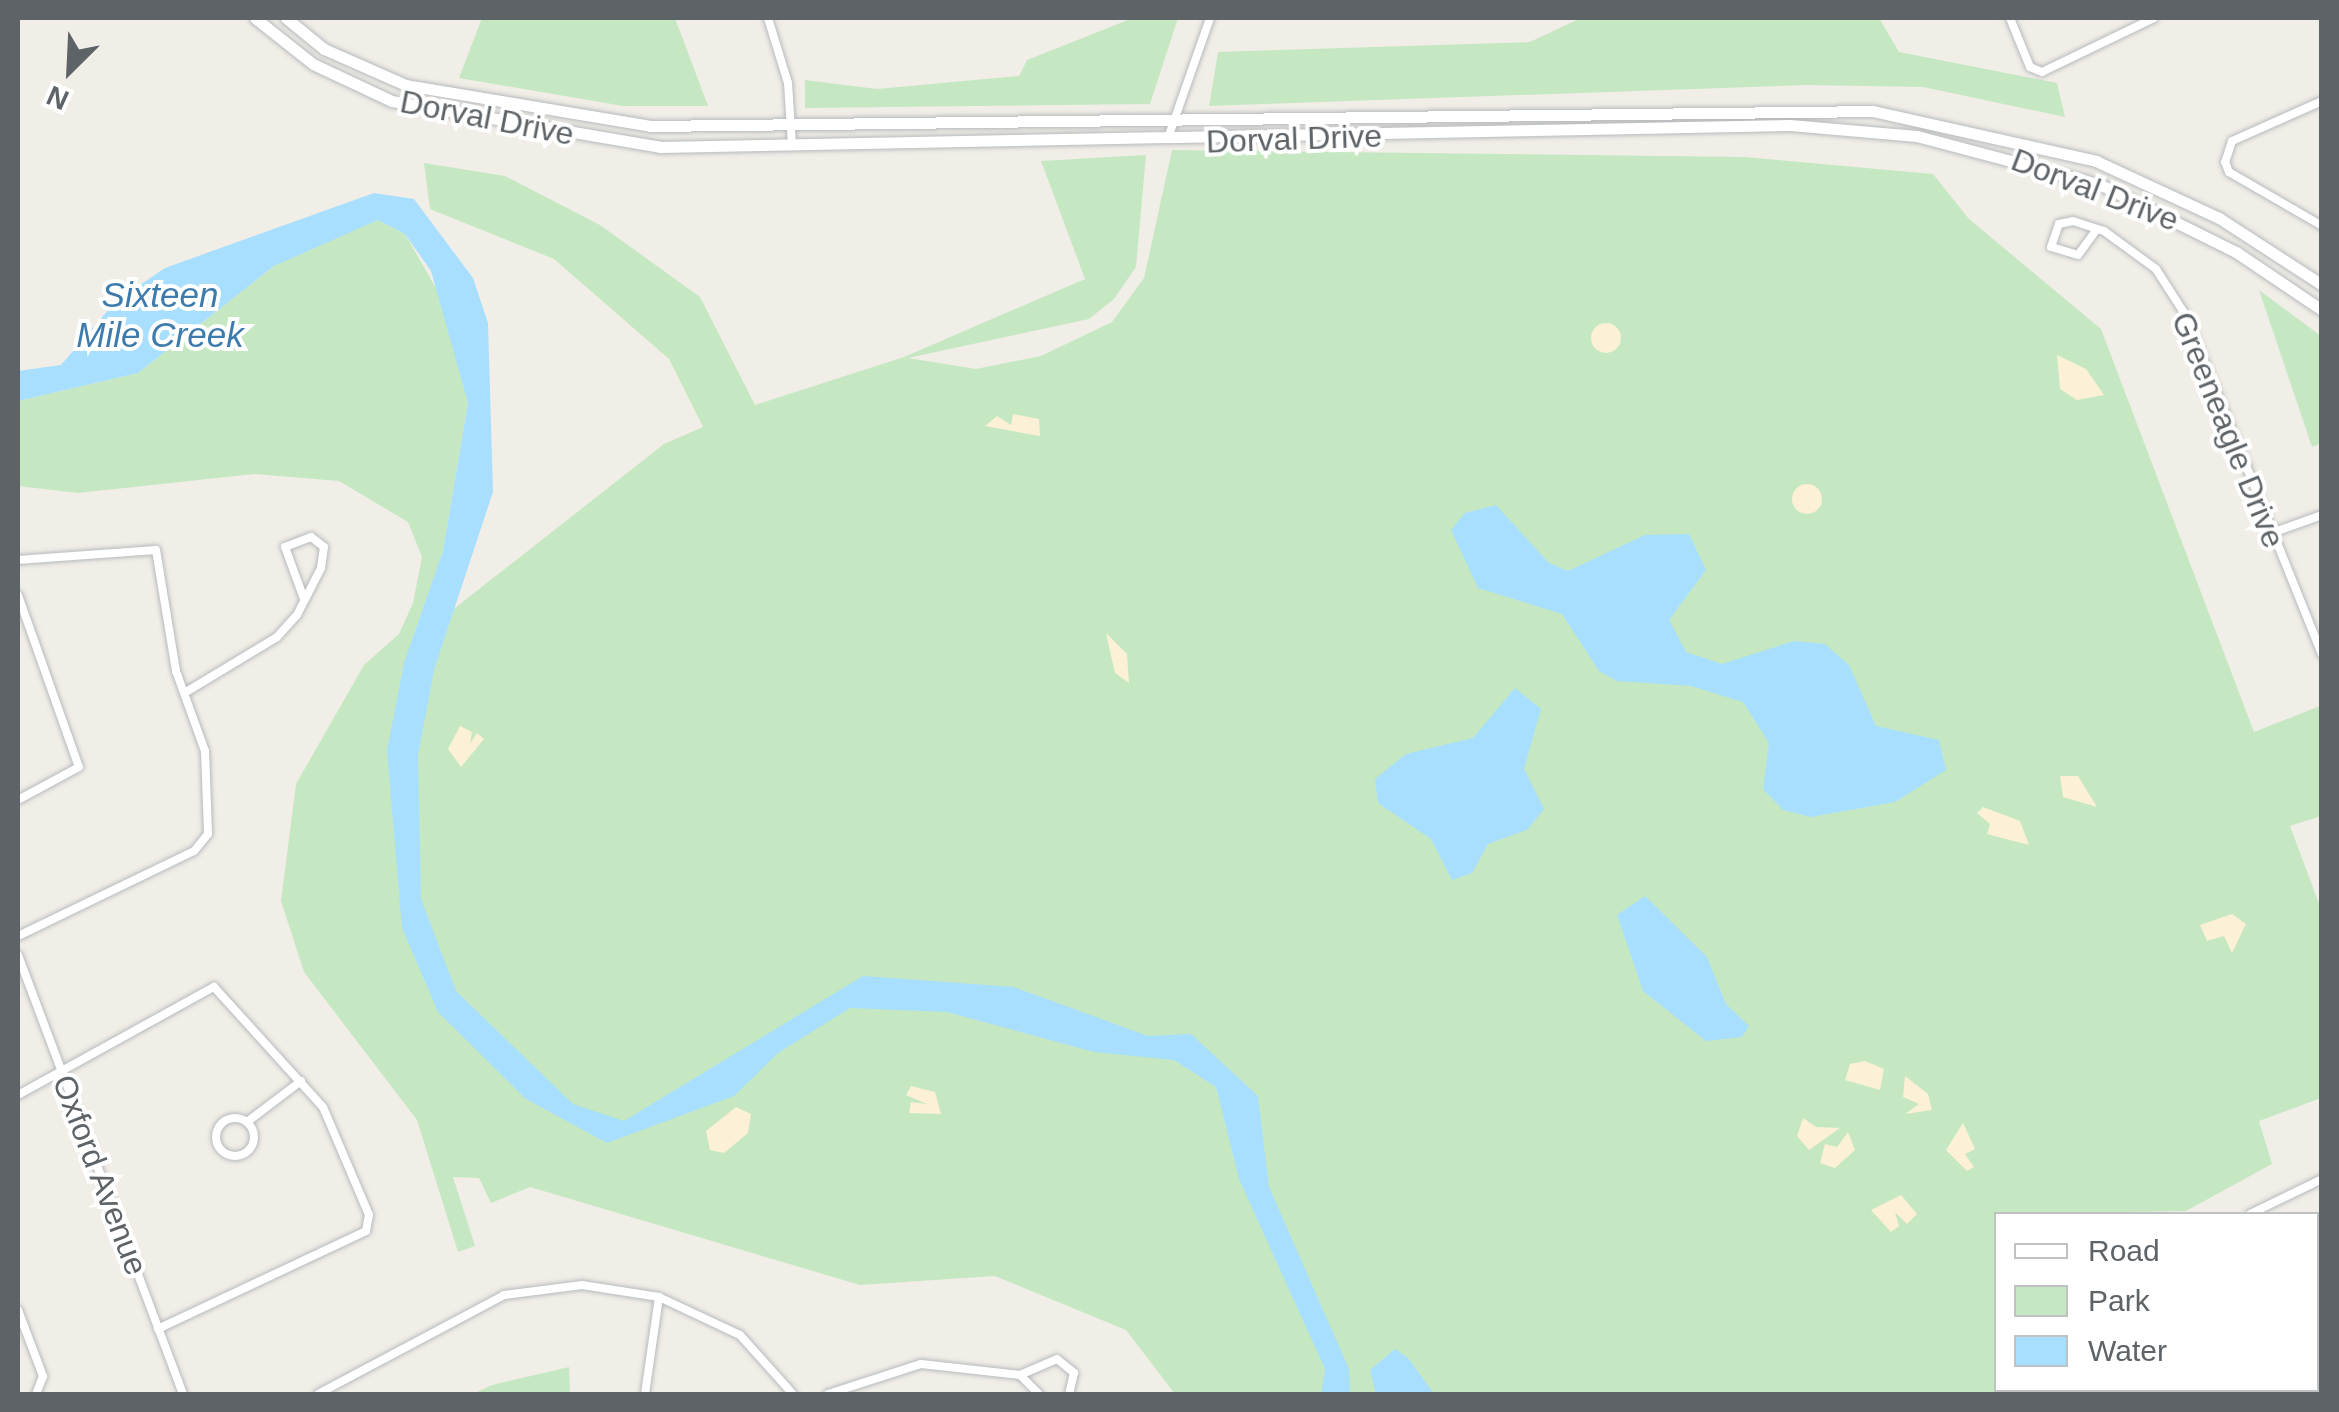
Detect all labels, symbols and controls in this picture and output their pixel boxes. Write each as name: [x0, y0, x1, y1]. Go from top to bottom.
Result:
north arrow: [20, 20, 120, 120]
text: N: [42, 80, 73, 116]
street label: Dorval Drive: [397, 82, 577, 154]
street label: Dorval Drive: [1205, 117, 1383, 161]
street label: Dorval Drive: [2006, 141, 2184, 239]
water label: Sixteen Mile Creek: [76, 274, 244, 356]
street label: Greeneagle Drive: [2163, 307, 2293, 553]
street label: Oxford Avenue: [44, 1069, 156, 1281]
legend: [1994, 1212, 2319, 1392]
text: Road: [2088, 1234, 2160, 1267]
text: Park: [2088, 1284, 2150, 1317]
text: Water: [2088, 1334, 2167, 1367]

